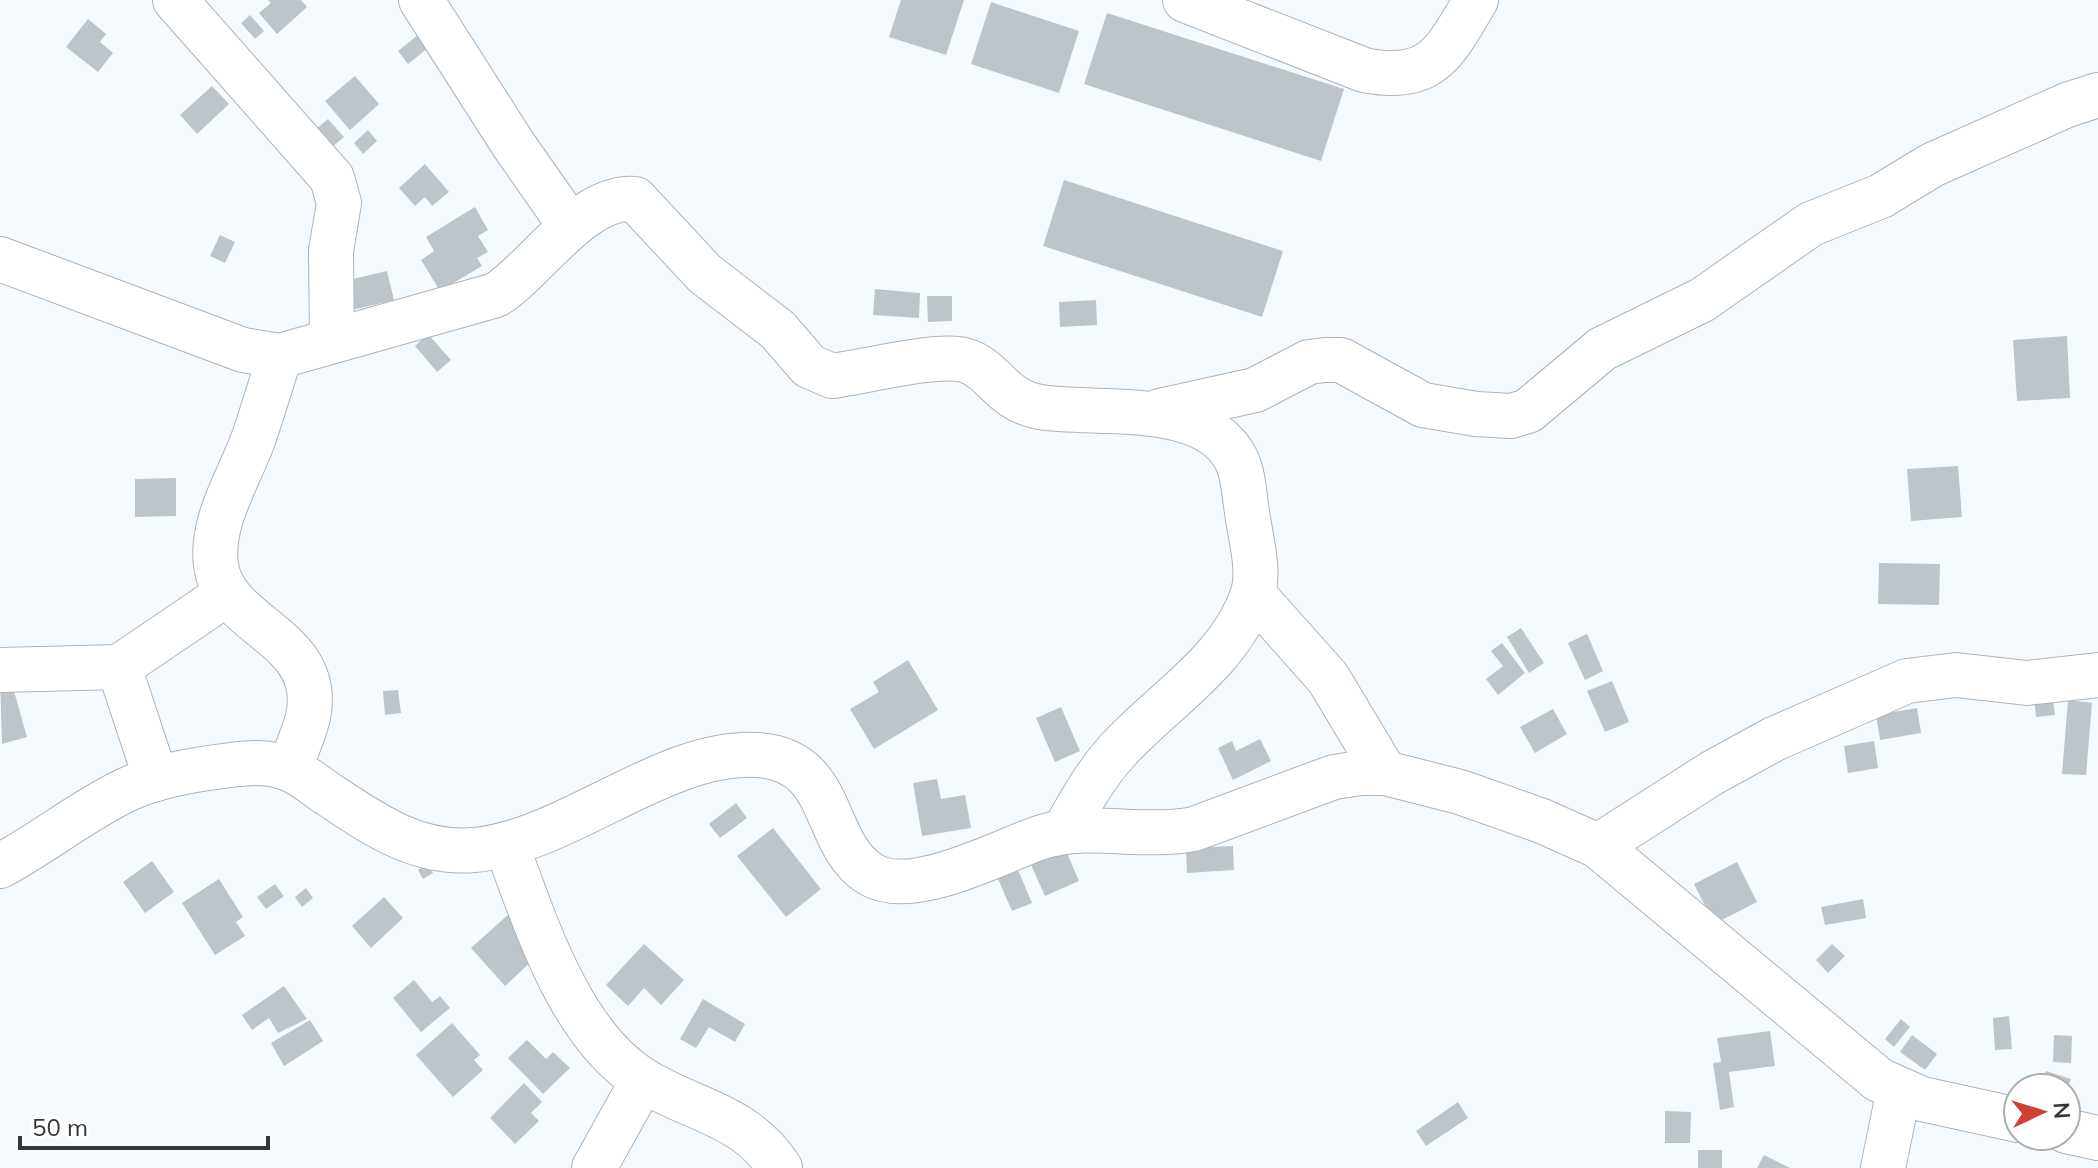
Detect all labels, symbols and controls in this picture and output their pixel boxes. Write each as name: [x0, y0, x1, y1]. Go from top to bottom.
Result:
north arrow: [2002, 1072, 2082, 1152]
scale bar: [20, 1100, 268, 1150]
text: N: [2047, 1101, 2076, 1120]
text: 50 m: [32, 1112, 88, 1142]

